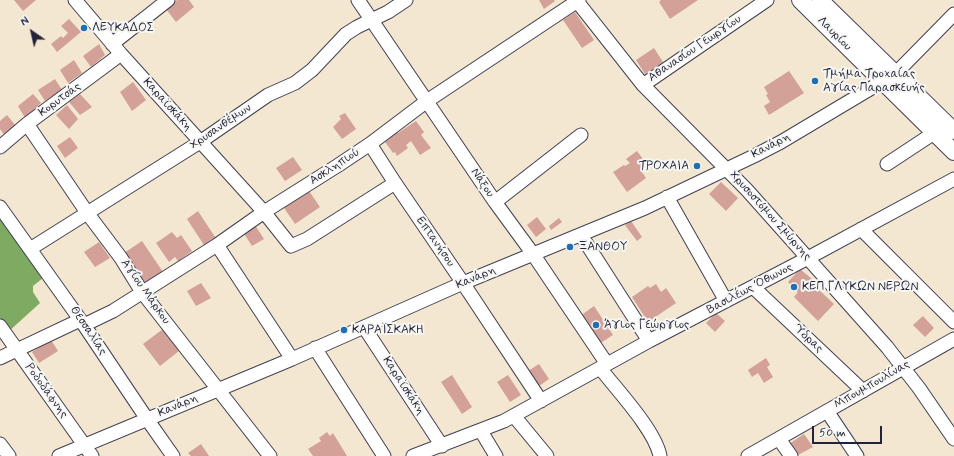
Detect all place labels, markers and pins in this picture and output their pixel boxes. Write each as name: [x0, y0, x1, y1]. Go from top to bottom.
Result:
place label: ΛΕΥΚΑΔΟΣ: [92, 21, 154, 35]
marker: ΛΕΥΚΑΔΟΣ: [79, 23, 89, 33]
place label: Τμήμα Τροχαίας Αγίας Παρασκευής: [823, 67, 925, 95]
marker: Τμήμα Τροχαίας Αγίας Παρασκευής: [810, 76, 820, 86]
place label: ΤΡΟΧΑΙΑ: [639, 159, 689, 173]
marker: ΤΡΟΧΑΙΑ: [692, 161, 702, 171]
place label: ΞΑΝΘΟΥ: [578, 240, 627, 254]
marker: ΞΑΝΘΟΥ: [565, 242, 575, 252]
place label: ΚΕΠ ΓΛΥΚΩΝ ΝΕΡΩΝ: [802, 280, 918, 294]
marker: ΚΕΠ ΓΛΥΚΩΝ ΝΕΡΩΝ: [789, 282, 799, 292]
place label: Άγιος Γεώργιος: [604, 318, 689, 332]
marker: Άγιος Γεώργιος: [591, 320, 601, 330]
place label: ΚΑΡΑΪΣΚΑΚΗ: [352, 323, 424, 337]
marker: ΚΑΡΑΪΣΚΑΚΗ: [339, 325, 349, 335]

